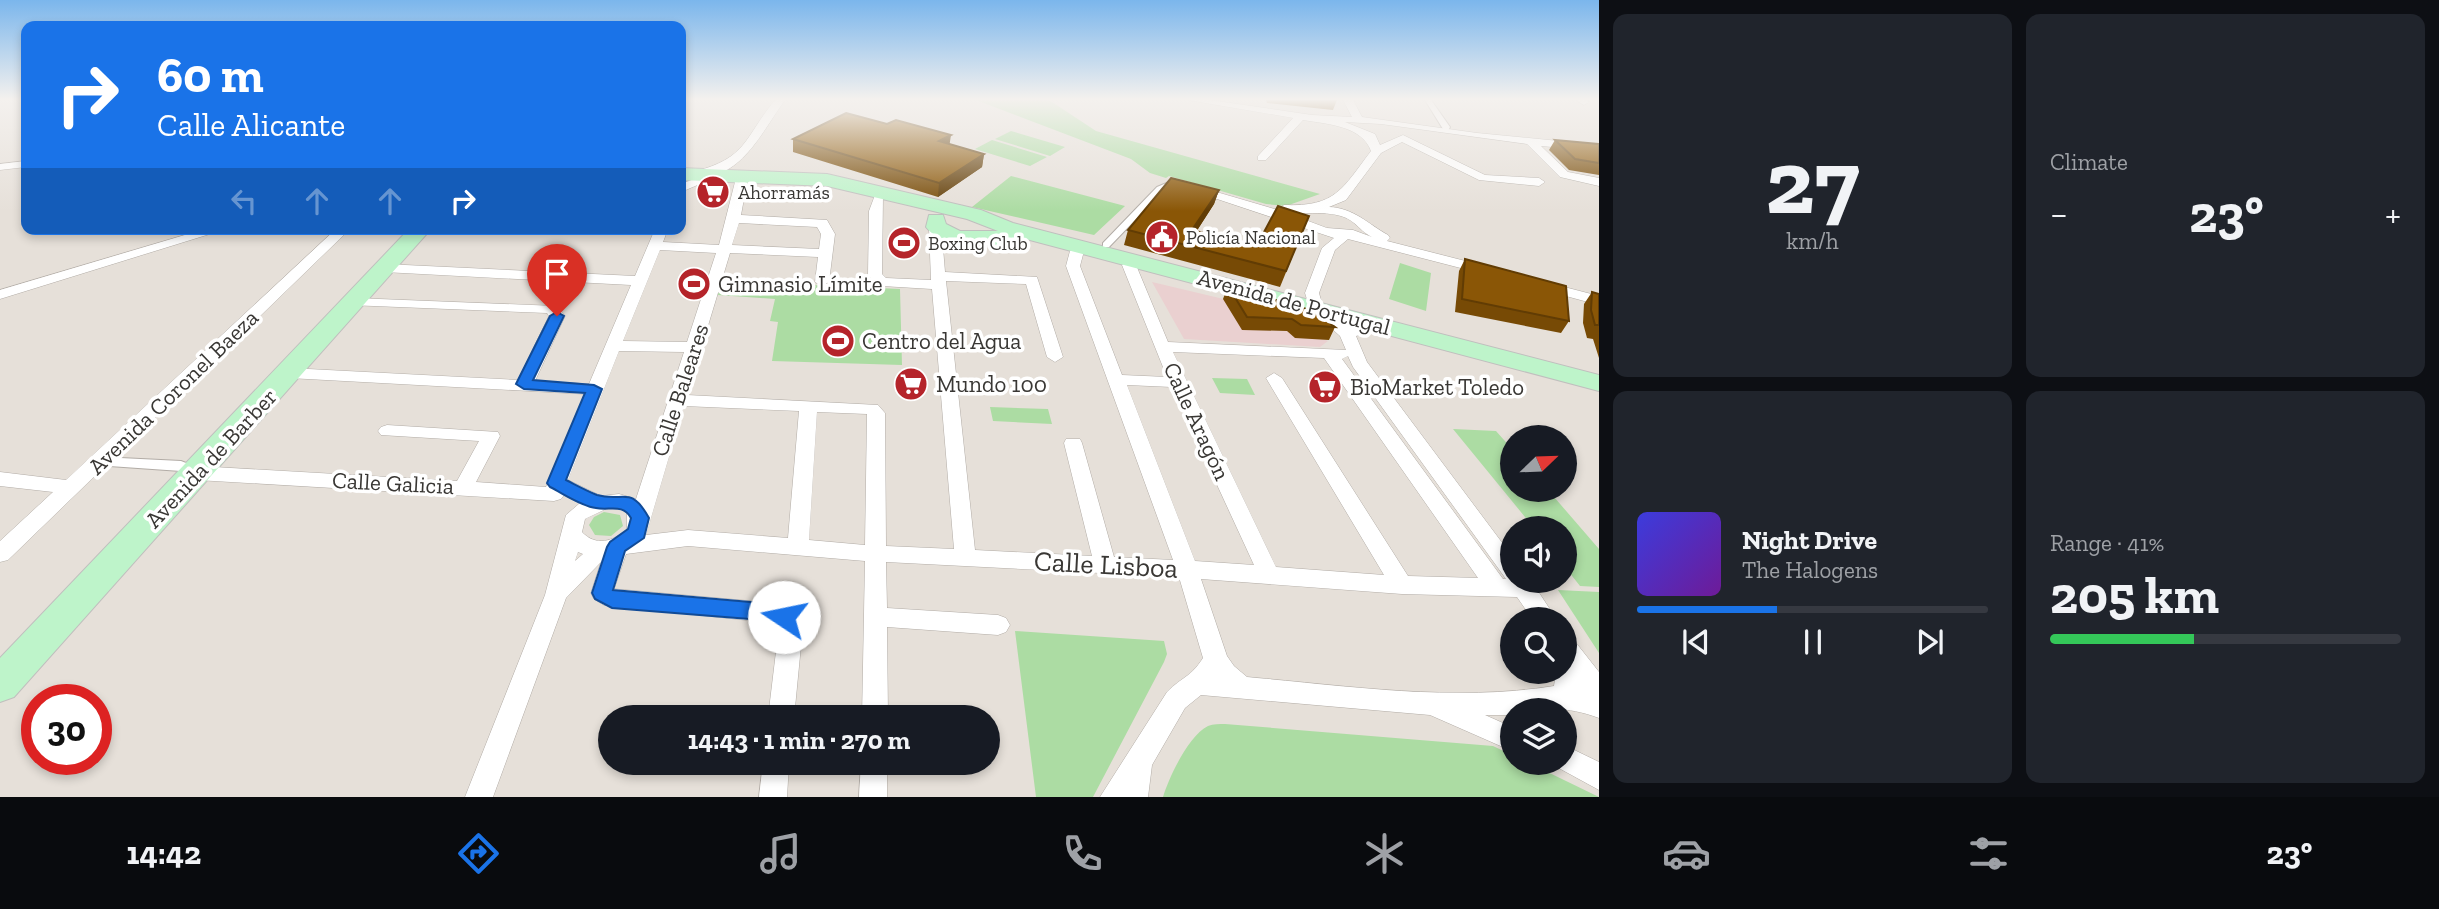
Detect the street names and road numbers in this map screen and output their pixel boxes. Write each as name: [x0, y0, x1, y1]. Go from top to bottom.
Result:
street label: Avenida de Portugal: [1194, 263, 1394, 341]
street label: Avenida Coronel Baeza: [82, 304, 264, 480]
street label: Calle Baleares: [645, 320, 715, 460]
street label: Calle Aragón: [1158, 358, 1236, 484]
street label: Avenida de Barber: [139, 382, 283, 534]
street label: Calle Galicia: [331, 466, 455, 500]
street label: Calle Lisboa: [1033, 544, 1179, 585]

